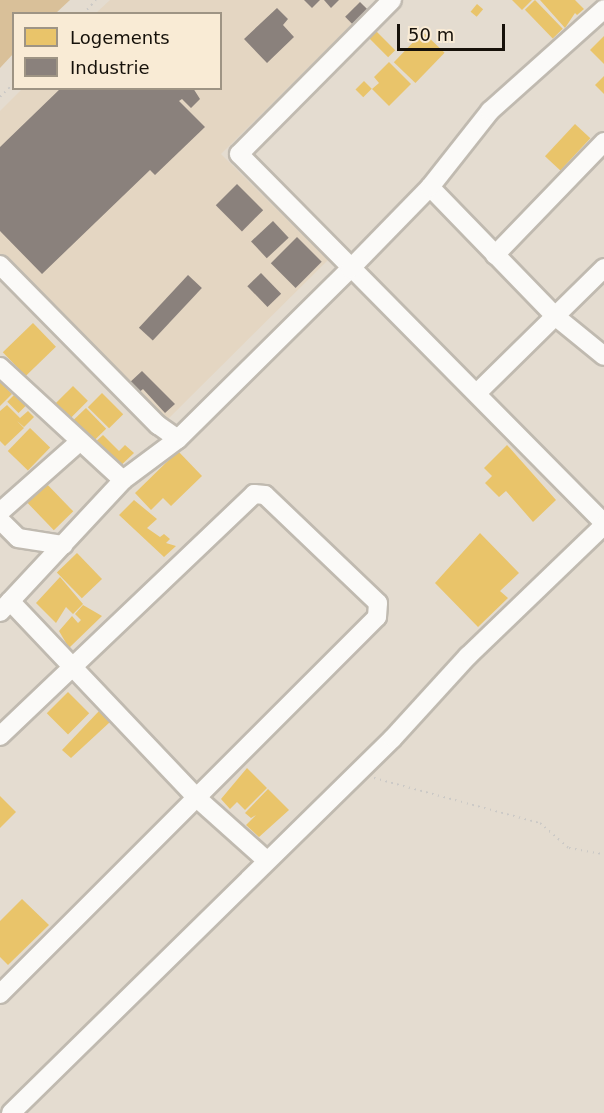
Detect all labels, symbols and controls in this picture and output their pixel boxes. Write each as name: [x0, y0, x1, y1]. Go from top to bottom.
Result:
legend: [12, 12, 222, 90]
scale bar: [400, 12, 508, 50]
text: 50 m: [408, 24, 454, 45]
text: Logements: [70, 27, 170, 48]
text: Industrie: [70, 57, 149, 78]

